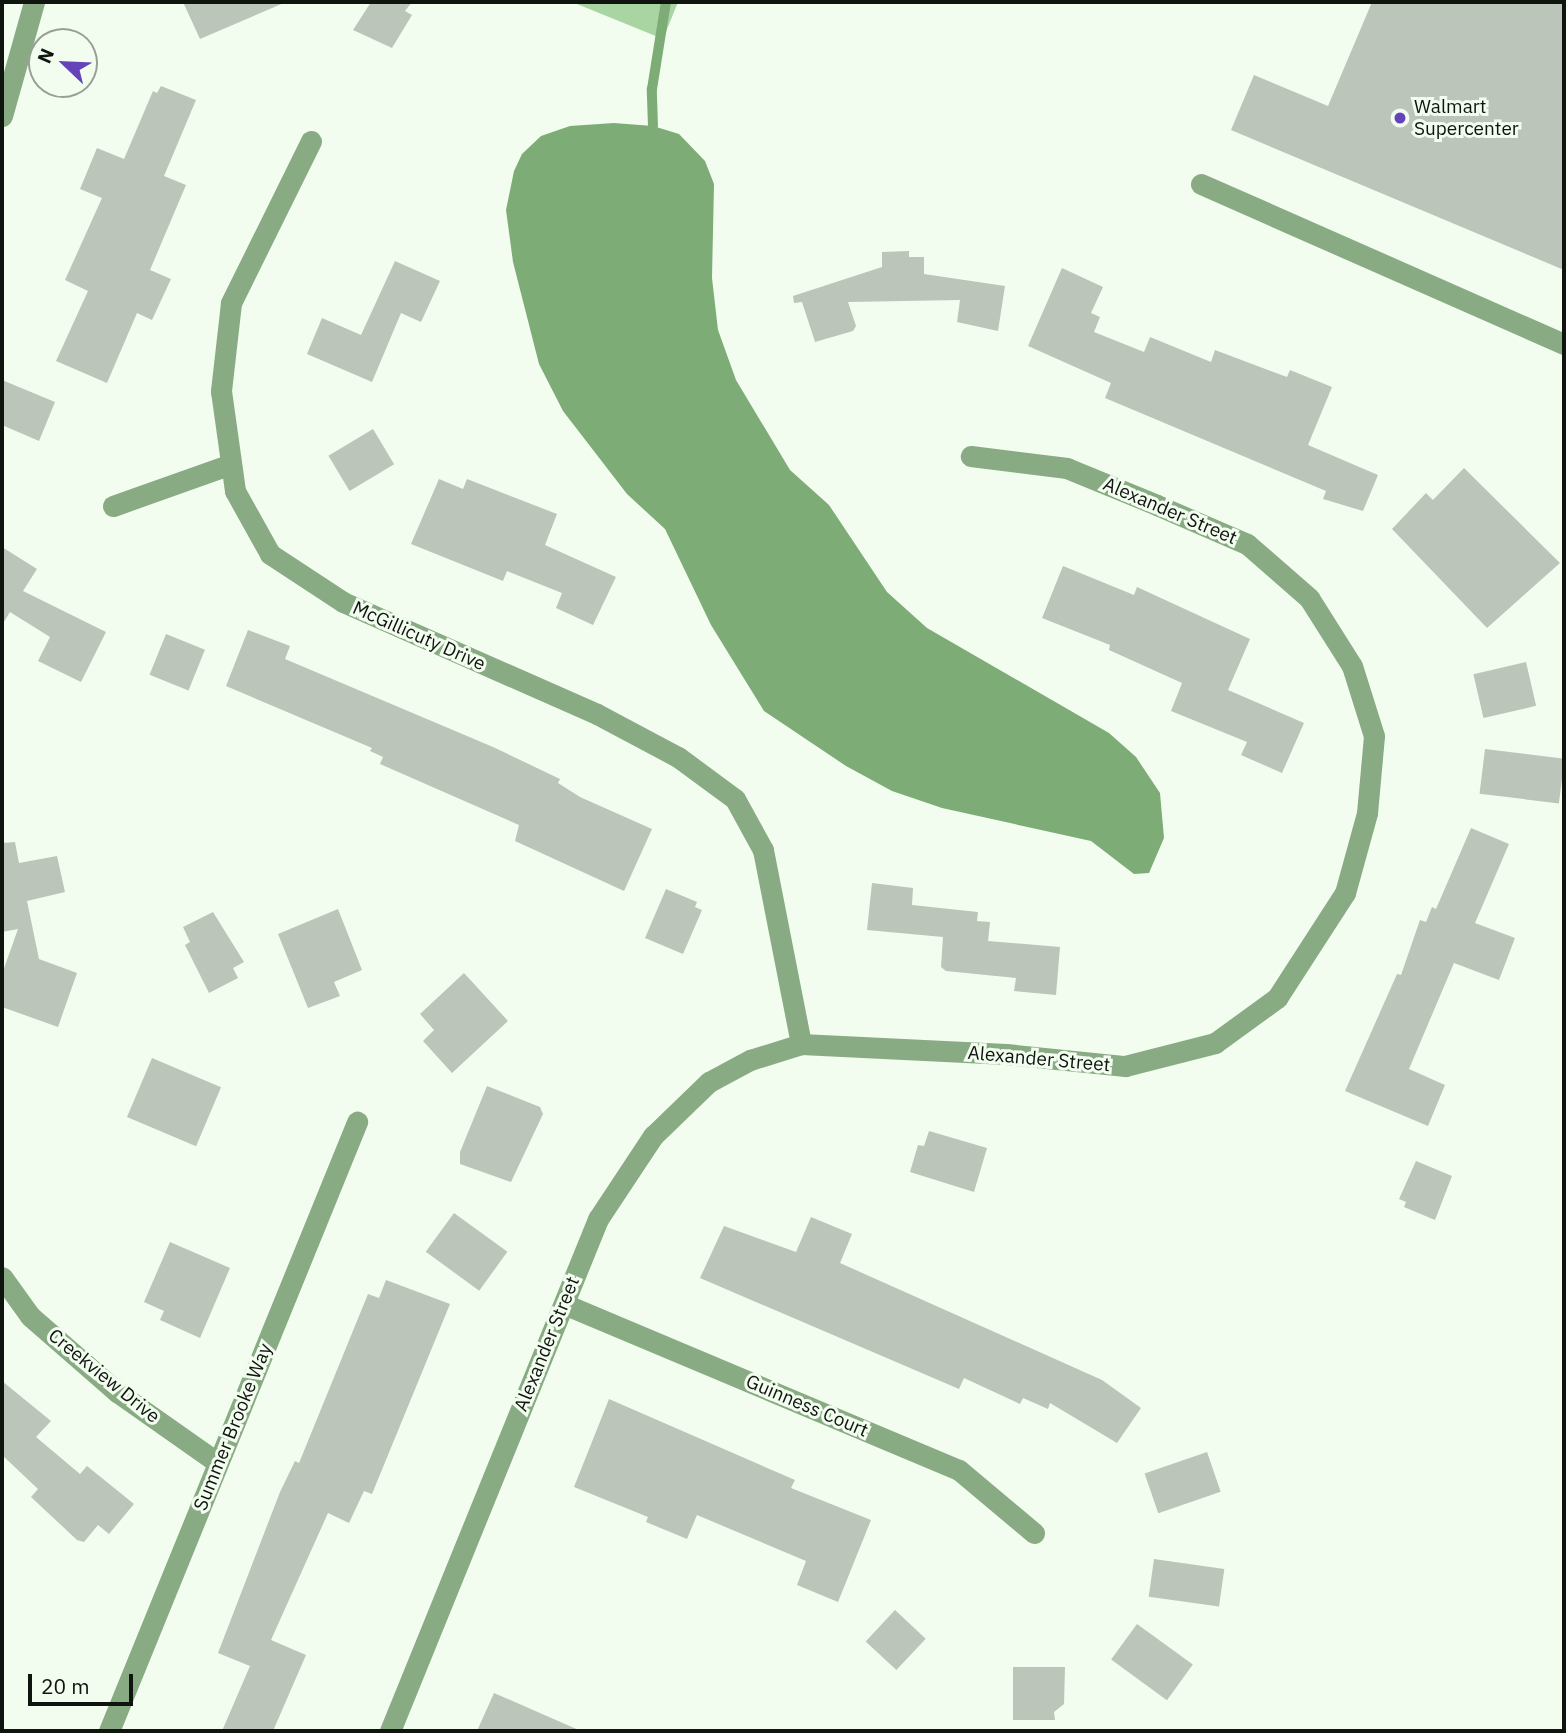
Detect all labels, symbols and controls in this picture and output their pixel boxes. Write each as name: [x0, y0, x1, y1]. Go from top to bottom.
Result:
north arrow: [28, 28, 98, 98]
text: N: [32, 45, 59, 67]
place label: Walmart Supercenter: [1414, 96, 1519, 140]
marker: Walmart Supercenter: [1392, 110, 1408, 126]
street label: Alexander Street: [1100, 473, 1240, 549]
street label: McGillicuty Drive: [349, 597, 489, 675]
street label: Alexander Street: [967, 1041, 1111, 1077]
street label: Alexander Street: [510, 1273, 584, 1415]
street label: Creekview Drive: [44, 1324, 164, 1428]
street label: Summer Brooke Way: [189, 1340, 277, 1514]
street label: Guinness Court: [742, 1370, 872, 1442]
scale bar: [32, 1660, 136, 1704]
text: 20 m: [41, 1672, 90, 1700]

